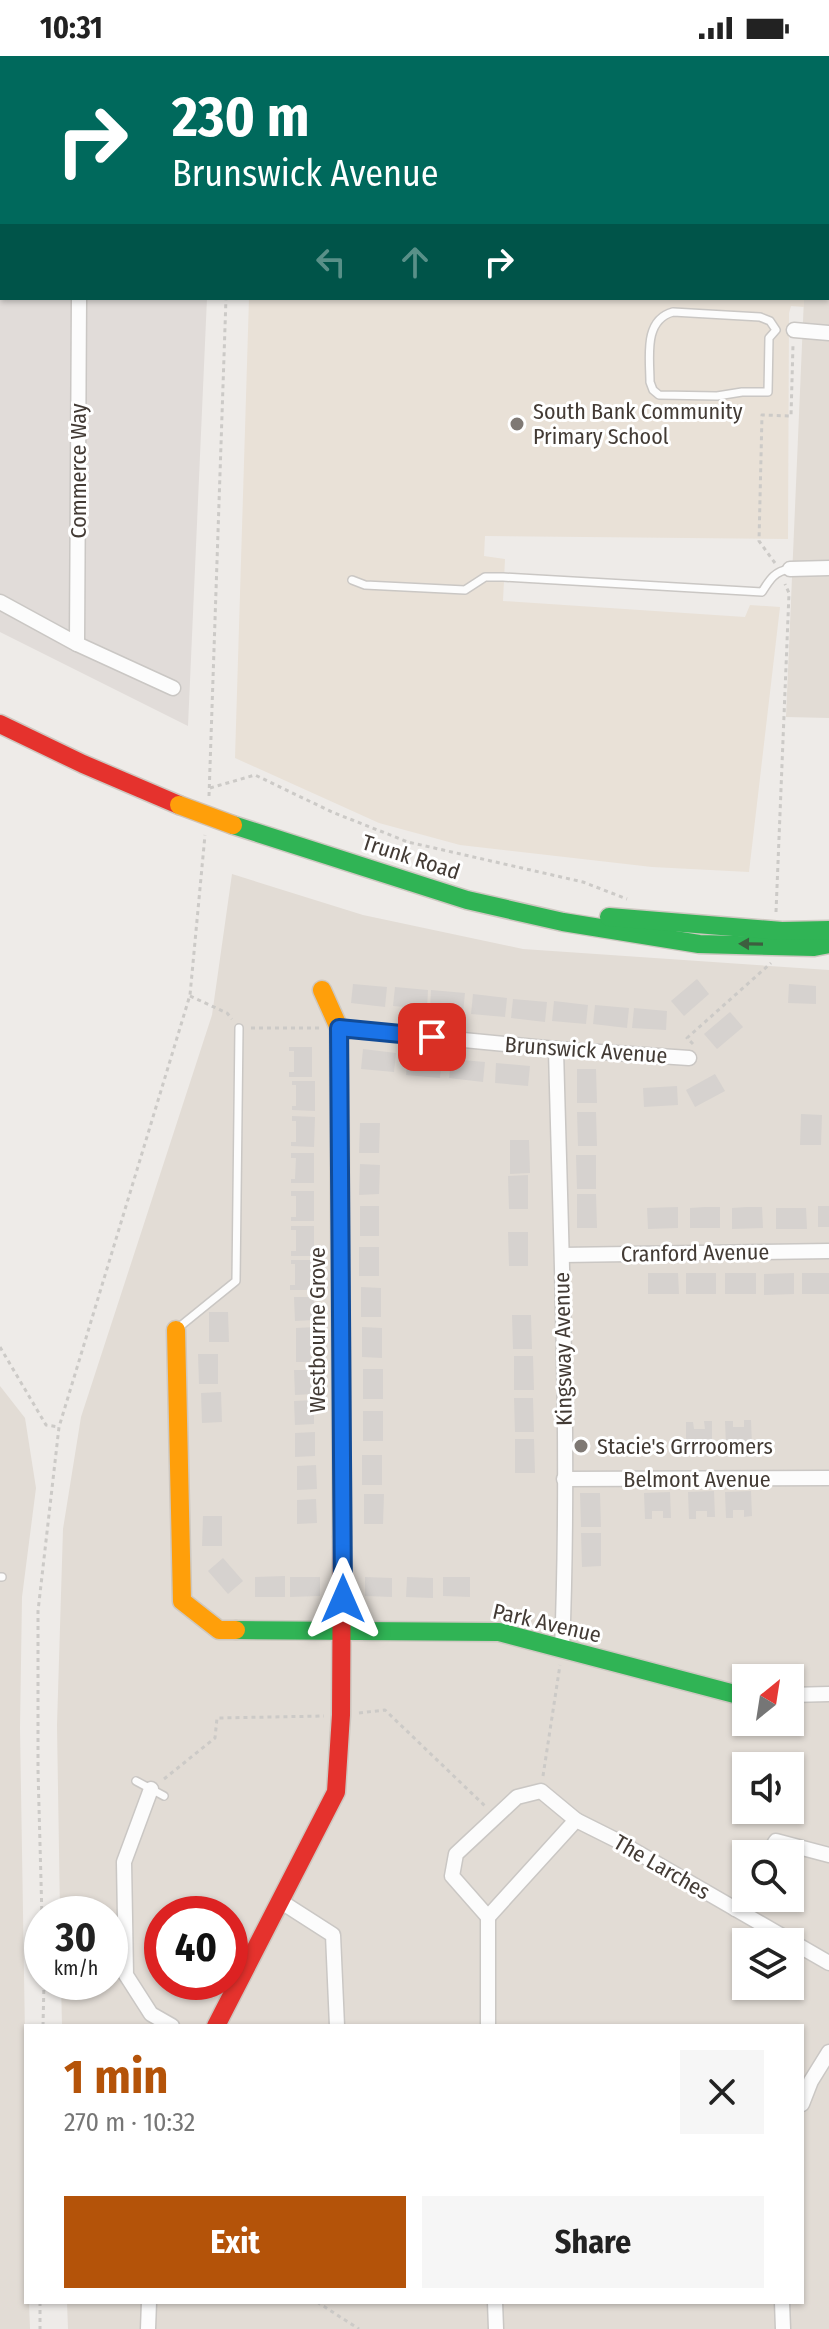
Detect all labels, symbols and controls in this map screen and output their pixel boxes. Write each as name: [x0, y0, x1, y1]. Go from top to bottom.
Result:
text: 10:31: [40, 10, 103, 46]
text: 230 m: [172, 84, 309, 151]
icon: right: [40, 88, 144, 192]
text: Brunswick Avenue: [172, 152, 439, 196]
icon: left: [309, 240, 353, 284]
icon: ahead: [393, 240, 437, 284]
icon: right: [477, 240, 521, 284]
place label: South Bank Community Primary School: [533, 398, 743, 450]
street label: Commerce Way: [65, 403, 92, 539]
marker: South Bank Community Primary School: [508, 415, 526, 433]
street label: Trunk Road: [359, 829, 463, 885]
one-way arrow: [738, 938, 763, 951]
pin: [398, 1003, 466, 1071]
icon: arrive: [410, 1015, 454, 1059]
street label: Brunswick Avenue: [504, 1031, 668, 1069]
street label: Cranford Avenue: [621, 1238, 769, 1268]
street label: Westbourne Grove: [304, 1247, 331, 1413]
street label: Kingsway Avenue: [548, 1272, 578, 1426]
place label: Stacie's Grrroomers: [597, 1433, 773, 1460]
marker: Stacie's Grrroomers: [572, 1437, 590, 1455]
street label: Belmont Avenue: [623, 1466, 771, 1493]
position arrow: [301, 1557, 385, 1641]
street label: Park Avenue: [490, 1597, 604, 1649]
north arrow: [732, 1664, 804, 1736]
map controls: [732, 1664, 804, 2000]
button: sound: [732, 1752, 804, 1824]
street label: The Larches: [609, 1829, 715, 1905]
button: search: [732, 1840, 804, 1912]
speed limit sign: 40: [144, 1896, 248, 2000]
text: 30: [56, 1914, 96, 1962]
button: layers: [732, 1928, 804, 2000]
text: km/h: [54, 1956, 98, 1980]
text: 1 min: [64, 2048, 169, 2106]
button: close: [680, 2050, 764, 2134]
text: 270 m · 10:32: [64, 2107, 195, 2138]
button: Exit: [64, 2196, 406, 2288]
button: Share: [422, 2196, 764, 2288]

